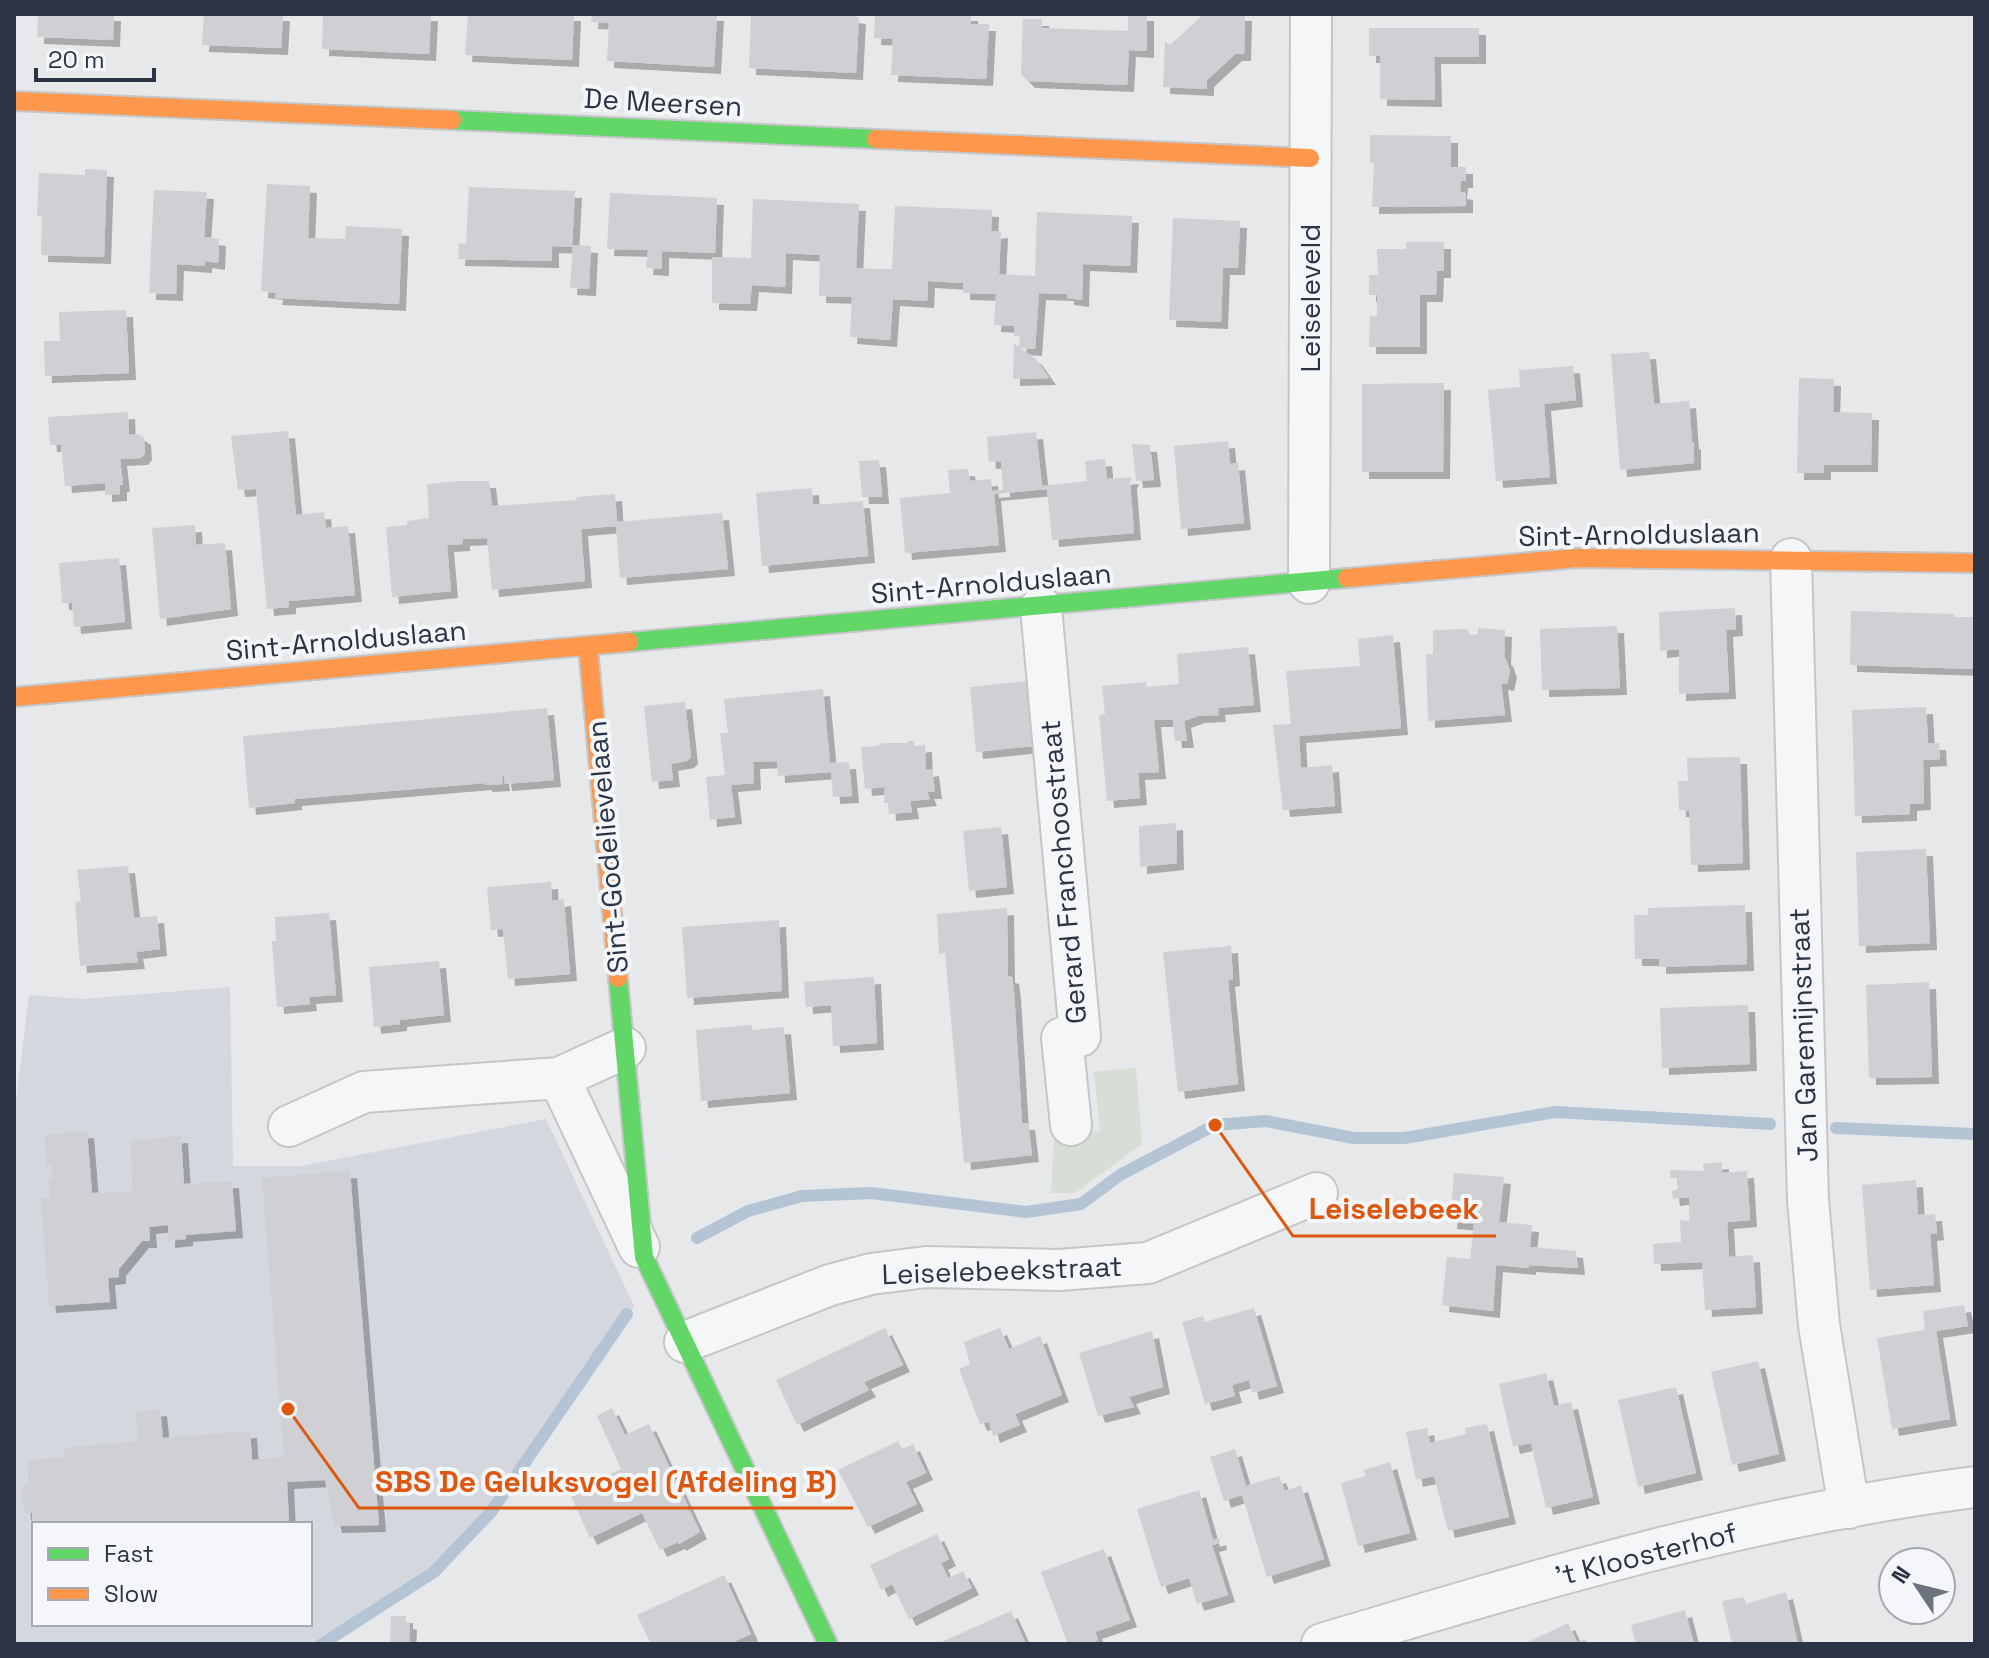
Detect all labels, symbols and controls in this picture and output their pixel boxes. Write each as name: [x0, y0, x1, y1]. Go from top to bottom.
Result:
scale bar: [36, 32, 154, 82]
text: 20 m: [48, 44, 105, 75]
street label: De Meersen: [583, 80, 743, 124]
street label: Leiseleveld: [1292, 224, 1328, 372]
street label: Sint-Arnolduslaan: [1518, 514, 1760, 554]
street label: Sint-Arnolduslaan: [869, 555, 1113, 611]
street label: Sint-Arnolduslaan: [224, 612, 468, 668]
street label: Gerard Franchoostraat: [1032, 718, 1094, 1026]
street label: Sint-Godelievelaan: [578, 719, 636, 975]
street label: Jan Garemijnstraat: [1781, 907, 1825, 1163]
callout: Leiselebeek: [1293, 1182, 1496, 1236]
text: Leiselebeek: [1309, 1189, 1479, 1228]
street label: Leiselebeekstraat: [881, 1248, 1123, 1292]
callout: SBS De Geluksvogel (Afdeling B): [359, 1454, 853, 1508]
text: SBS De Geluksvogel (Afdeling B): [375, 1462, 837, 1501]
street label: 't Kloosterhof: [1551, 1514, 1741, 1594]
legend: [32, 1522, 312, 1626]
text: Fast: [104, 1538, 154, 1569]
north arrow: [1877, 1546, 1957, 1626]
text: N: [1885, 1560, 1916, 1589]
text: Slow: [104, 1578, 158, 1609]

